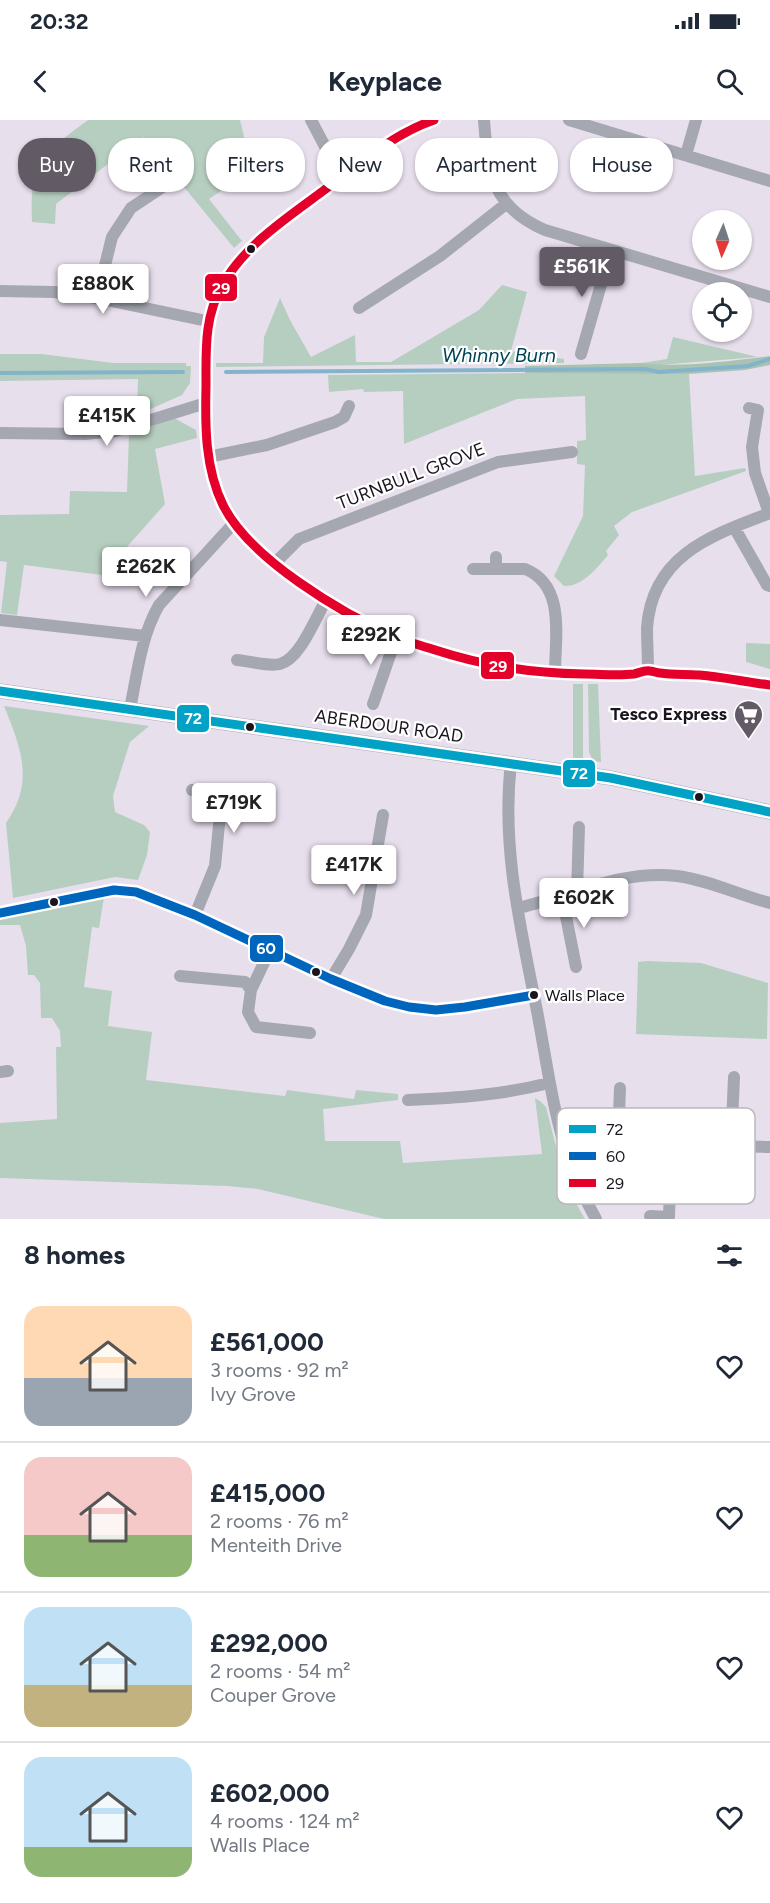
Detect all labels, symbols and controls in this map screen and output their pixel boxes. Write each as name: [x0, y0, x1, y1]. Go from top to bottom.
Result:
text: 20:32: [30, 8, 89, 35]
icon: back: [24, 65, 57, 98]
text: Keyplace: [328, 65, 442, 98]
icon: search: [713, 65, 746, 98]
chip: Buy: [18, 138, 96, 192]
chip: Rent: [108, 138, 194, 192]
chip: Filters: [206, 138, 305, 192]
chip: New: [317, 138, 403, 192]
chip: Apartment: [415, 138, 558, 192]
chip: House: [570, 138, 673, 192]
north arrow: [692, 210, 752, 270]
map controls: [692, 210, 752, 342]
unlabelled marker: [245, 243, 257, 255]
pin: £561K: [540, 247, 624, 298]
text: £561K: [554, 254, 610, 278]
pin: £880K: [61, 264, 145, 315]
text: £880K: [72, 271, 134, 295]
line badge: 29: [204, 273, 238, 302]
text: 29: [212, 279, 230, 298]
button: locate: [692, 282, 752, 342]
water label: Whinny Burn: [442, 343, 556, 367]
pin: £415K: [65, 396, 149, 447]
text: £415K: [78, 403, 136, 427]
street label: TURNBULL GROVE: [334, 438, 488, 514]
pin: £262K: [104, 547, 188, 598]
text: £262K: [116, 554, 176, 578]
pin: £292K: [329, 615, 413, 666]
text: £292K: [341, 622, 401, 646]
line badge: 29: [480, 651, 515, 680]
text: 29: [489, 657, 507, 676]
supermarket icon: Tesco Express: [732, 698, 764, 740]
place label: Tesco Express: [610, 703, 728, 725]
line badge: 72: [176, 704, 210, 733]
street label: ABERDOUR ROAD: [313, 705, 465, 747]
text: 72: [184, 709, 202, 728]
unlabelled marker: [244, 721, 256, 733]
line badge: 72: [562, 759, 596, 788]
text: 72: [570, 764, 588, 783]
pin: £719K: [192, 783, 276, 834]
text: £719K: [206, 790, 262, 814]
unlabelled marker: [693, 791, 705, 803]
pin: £417K: [312, 845, 396, 896]
text: £417K: [325, 852, 383, 876]
pin: £602K: [542, 878, 626, 929]
text: £602K: [553, 885, 615, 909]
unlabelled marker: [48, 896, 60, 908]
line badge: 60: [249, 934, 284, 963]
text: 60: [256, 939, 276, 958]
unlabelled marker: [310, 966, 322, 978]
place label: Walls Place: [545, 986, 625, 1005]
marker: Walls Place: [528, 989, 540, 1001]
legend: [557, 1108, 755, 1204]
text: 72: [606, 1120, 624, 1139]
text: 60: [606, 1147, 625, 1166]
text: 29: [606, 1174, 624, 1193]
text: 8 homes: [24, 1239, 125, 1271]
icon: filters: [713, 1239, 746, 1272]
text: £561,000: [210, 1326, 324, 1358]
icon: home: [72, 1330, 144, 1402]
icon: heart: [713, 1350, 746, 1383]
text: 3 rooms · 92 m²: [210, 1358, 349, 1382]
text: Ivy Grove: [210, 1382, 296, 1406]
text: £415,000: [210, 1477, 325, 1509]
icon: home: [72, 1481, 144, 1553]
icon: heart: [713, 1501, 746, 1534]
text: 2 rooms · 76 m²: [210, 1509, 349, 1533]
text: Menteith Drive: [210, 1533, 342, 1557]
text: £292,000: [210, 1627, 328, 1659]
icon: home: [72, 1631, 144, 1703]
icon: heart: [713, 1651, 746, 1684]
text: 2 rooms · 54 m²: [210, 1659, 350, 1683]
text: Couper Grove: [210, 1683, 336, 1707]
text: £602,000: [210, 1777, 330, 1809]
icon: home: [72, 1781, 144, 1853]
icon: heart: [713, 1801, 746, 1834]
text: 4 rooms · 124 m²: [210, 1809, 360, 1833]
text: Walls Place: [210, 1833, 310, 1857]

